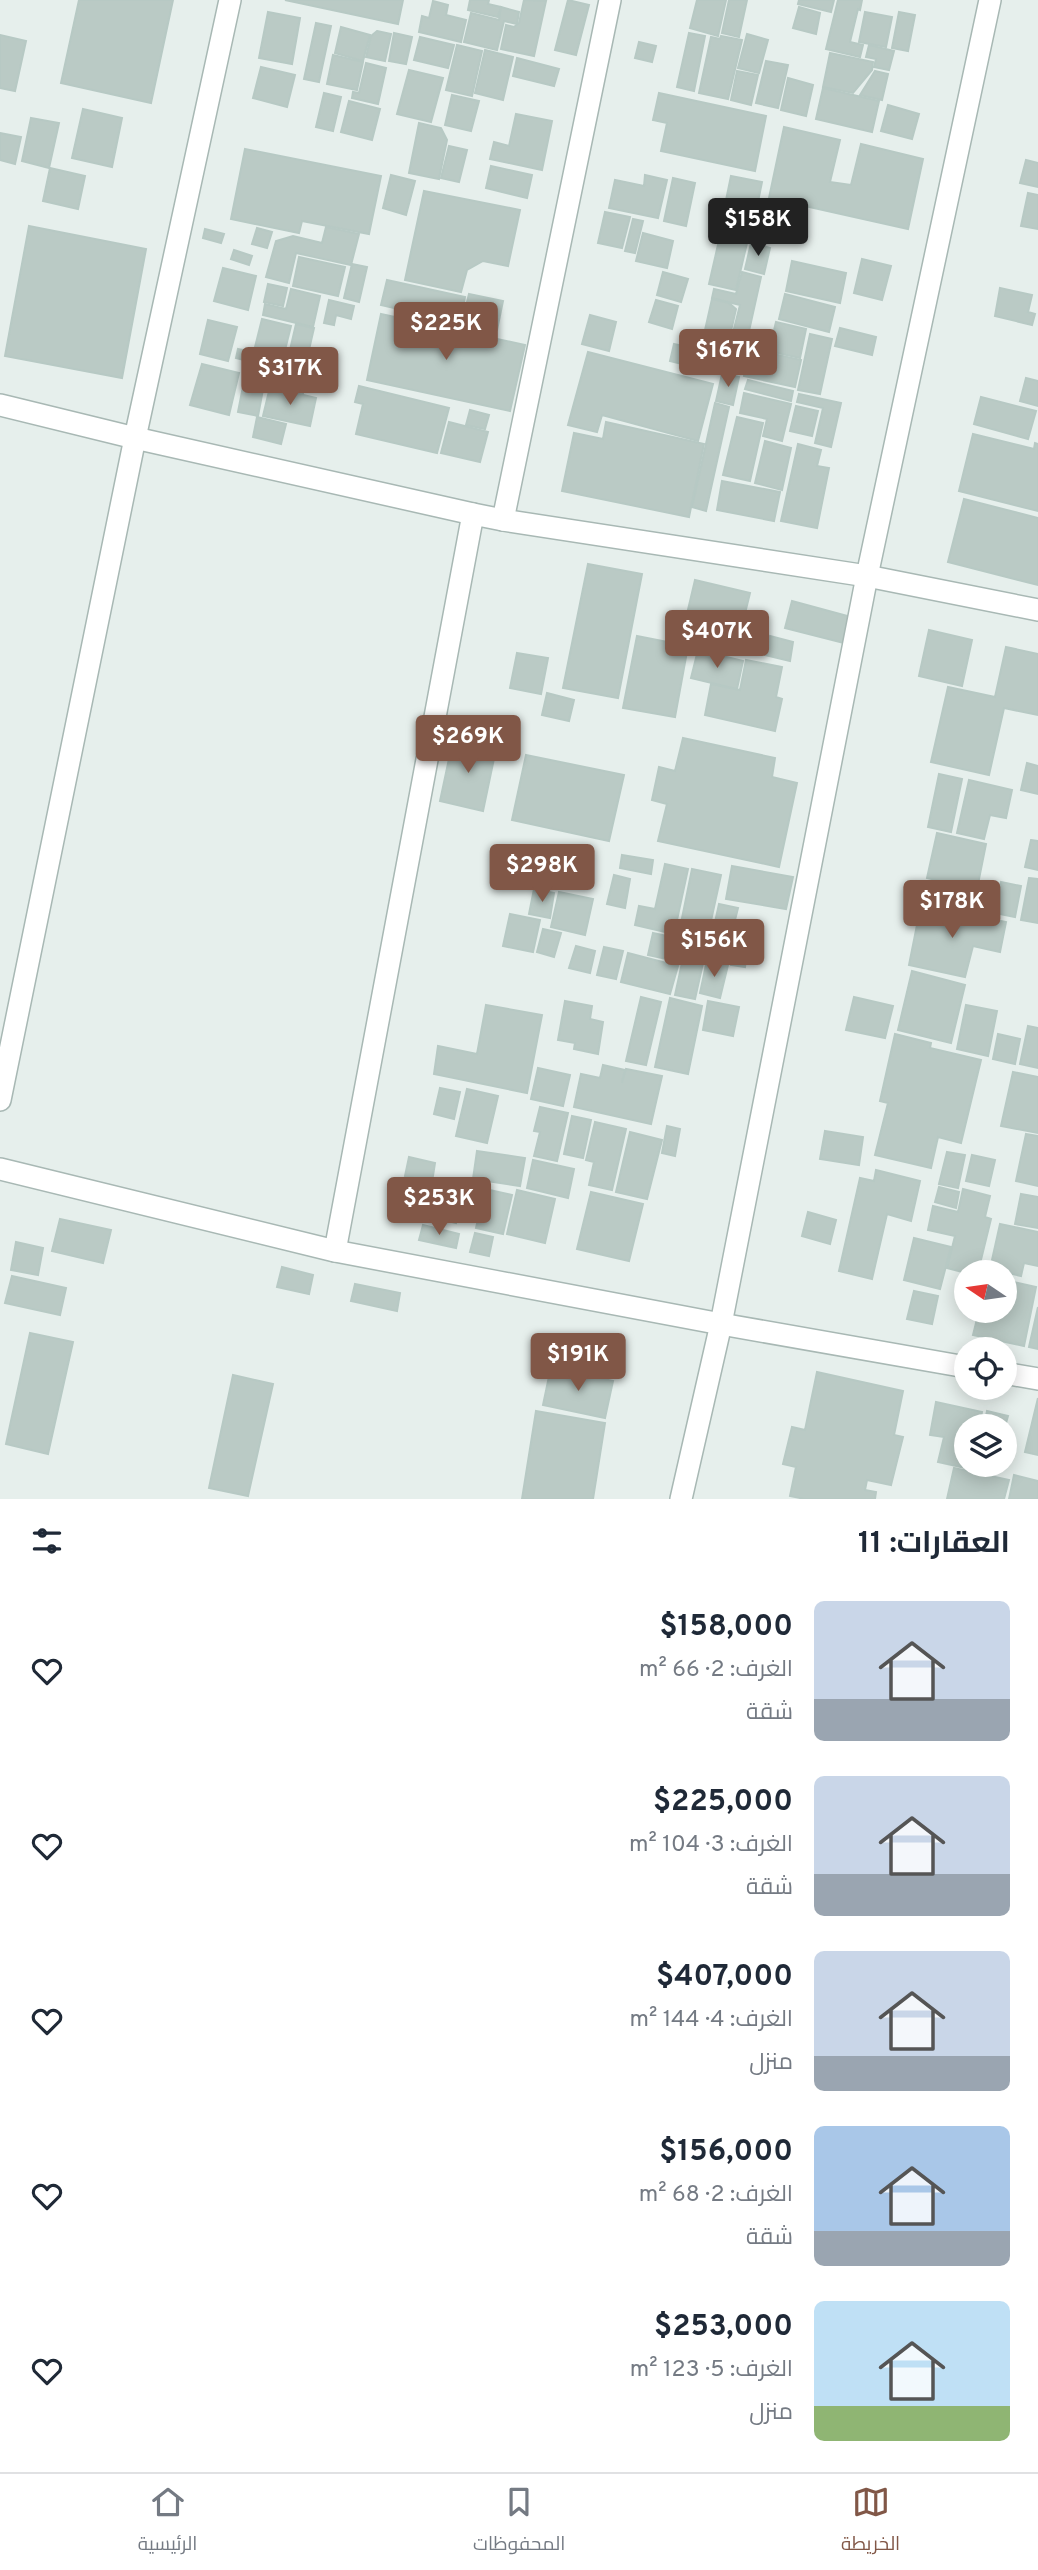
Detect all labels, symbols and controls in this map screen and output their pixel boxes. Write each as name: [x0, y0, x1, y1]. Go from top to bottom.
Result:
pin: $158K: [709, 198, 807, 258]
text: $158K: [724, 206, 792, 235]
pin: $225K: [397, 302, 495, 362]
text: $225K: [410, 310, 482, 339]
pin: $167K: [679, 330, 777, 389]
text: $167K: [695, 337, 761, 366]
pin: $317K: [241, 348, 339, 407]
text: $317K: [257, 355, 323, 384]
pin: $407K: [668, 610, 766, 670]
text: $407K: [681, 618, 753, 647]
pin: $269K: [419, 716, 517, 775]
text: $269K: [432, 723, 504, 752]
pin: $298K: [493, 844, 591, 904]
text: $298K: [506, 852, 578, 881]
pin: $178K: [903, 880, 1001, 940]
text: $178K: [919, 888, 985, 917]
pin: $156K: [665, 920, 763, 979]
text: $156K: [680, 927, 748, 956]
pin: $253K: [390, 1178, 488, 1237]
text: $253K: [403, 1185, 475, 1214]
north arrow: [954, 1260, 1017, 1323]
map controls: [954, 1260, 1017, 1477]
pin: $191K: [529, 1334, 627, 1393]
button: locate: [954, 1337, 1017, 1400]
text: $191K: [547, 1341, 609, 1370]
button: layers: [954, 1414, 1017, 1477]
icon: filters: [28, 1522, 66, 1560]
text: العقارات: 11: [858, 1526, 1010, 1563]
text: $158,000: [660, 1609, 793, 1646]
icon: home: [870, 1629, 954, 1713]
icon: heart: [28, 1652, 66, 1690]
text: الغرف: 2 · 66 m²: [639, 1656, 793, 1685]
text: شقة: [746, 1699, 793, 1728]
text: $225,000: [653, 1784, 793, 1821]
icon: home: [870, 1804, 954, 1888]
icon: heart: [28, 1827, 66, 1865]
text: الغرف: 3 · 104 m²: [629, 1831, 793, 1860]
text: شقة: [746, 1874, 793, 1903]
text: $407,000: [656, 1959, 793, 1996]
icon: home: [870, 1979, 954, 2063]
icon: heart: [28, 2002, 66, 2040]
text: الغرف: 4 · 144 m²: [630, 2006, 793, 2035]
text: منزل: [749, 2049, 793, 2078]
text: $156,000: [659, 2134, 793, 2171]
icon: home: [870, 2154, 954, 2238]
icon: heart: [28, 2177, 66, 2215]
text: الغرف: 2 · 68 m²: [639, 2181, 793, 2210]
text: شقة: [746, 2224, 793, 2253]
text: $253,000: [654, 2309, 793, 2346]
icon: home: [870, 2329, 954, 2413]
icon: heart: [28, 2352, 66, 2390]
text: الغرف: 5 · 123 m²: [630, 2356, 793, 2385]
text: منزل: [749, 2399, 793, 2428]
tab: الرئيسية: [138, 2483, 197, 2561]
tab: المحفوظات: [473, 2483, 565, 2561]
tab: الخريطة: [841, 2483, 900, 2561]

